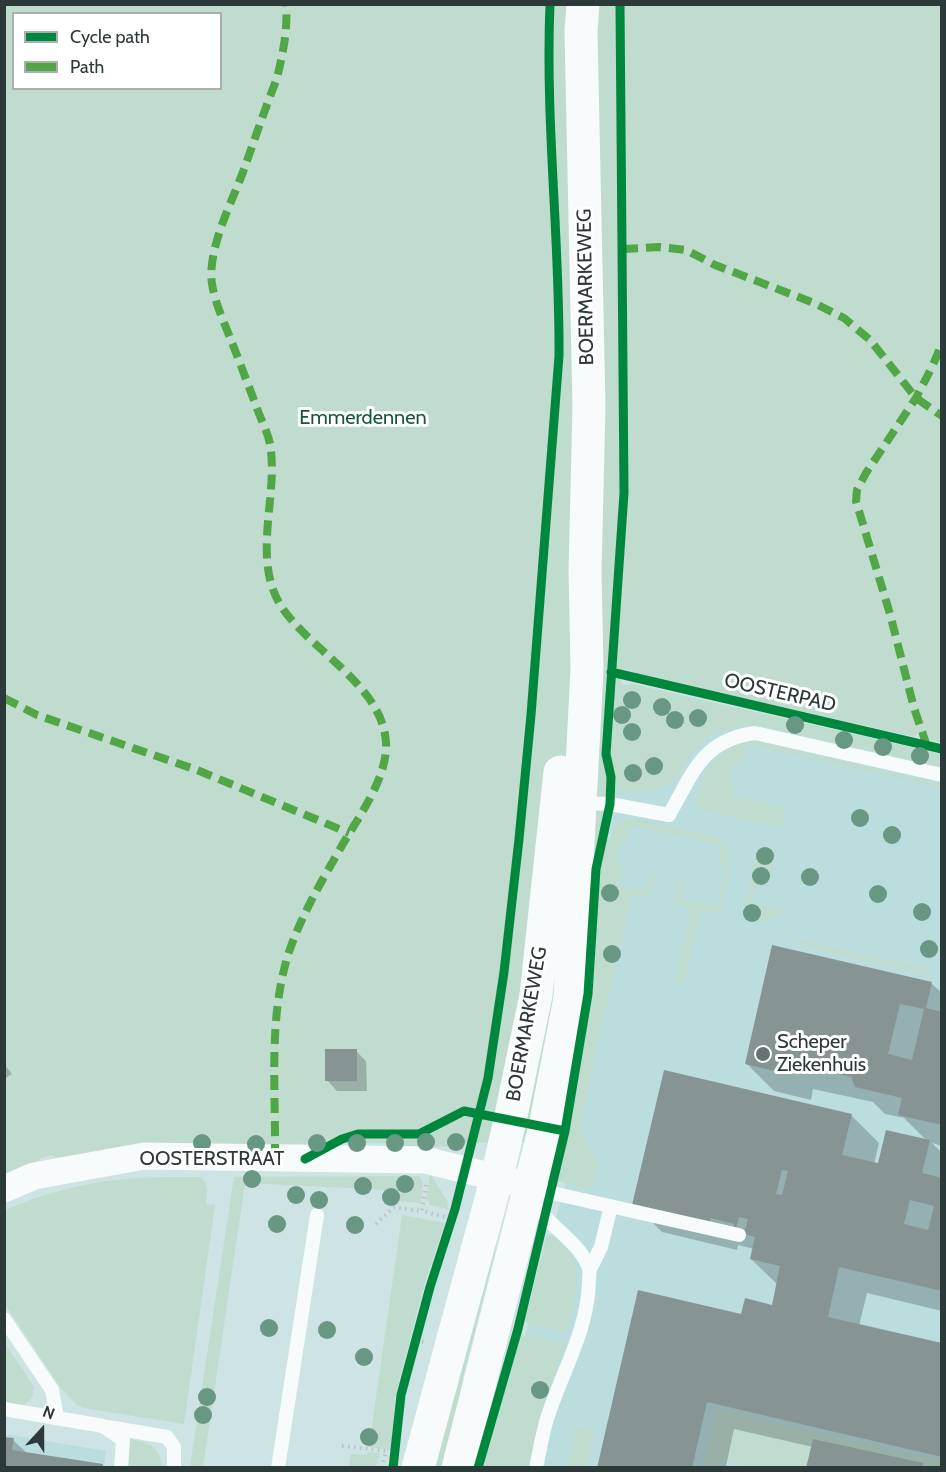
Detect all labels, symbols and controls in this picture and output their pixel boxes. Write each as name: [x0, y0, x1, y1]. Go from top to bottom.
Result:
legend: [12, 12, 222, 90]
text: Cycle path: [70, 26, 150, 48]
text: Path: [70, 56, 104, 78]
street label: BOERMARKEWEG: [573, 208, 599, 366]
park label: Emmerdennen: [299, 406, 427, 430]
street label: OOSTERPAD: [722, 669, 838, 717]
street label: BOERMARKEWEG: [502, 945, 552, 1103]
place label: Scheper Ziekenhuis: [777, 1030, 866, 1077]
marker: Scheper Ziekenhuis: [754, 1045, 772, 1063]
street label: OOSTERSTRAAT: [140, 1147, 284, 1171]
north arrow: [12, 1400, 72, 1460]
text: N: [40, 1402, 57, 1424]

